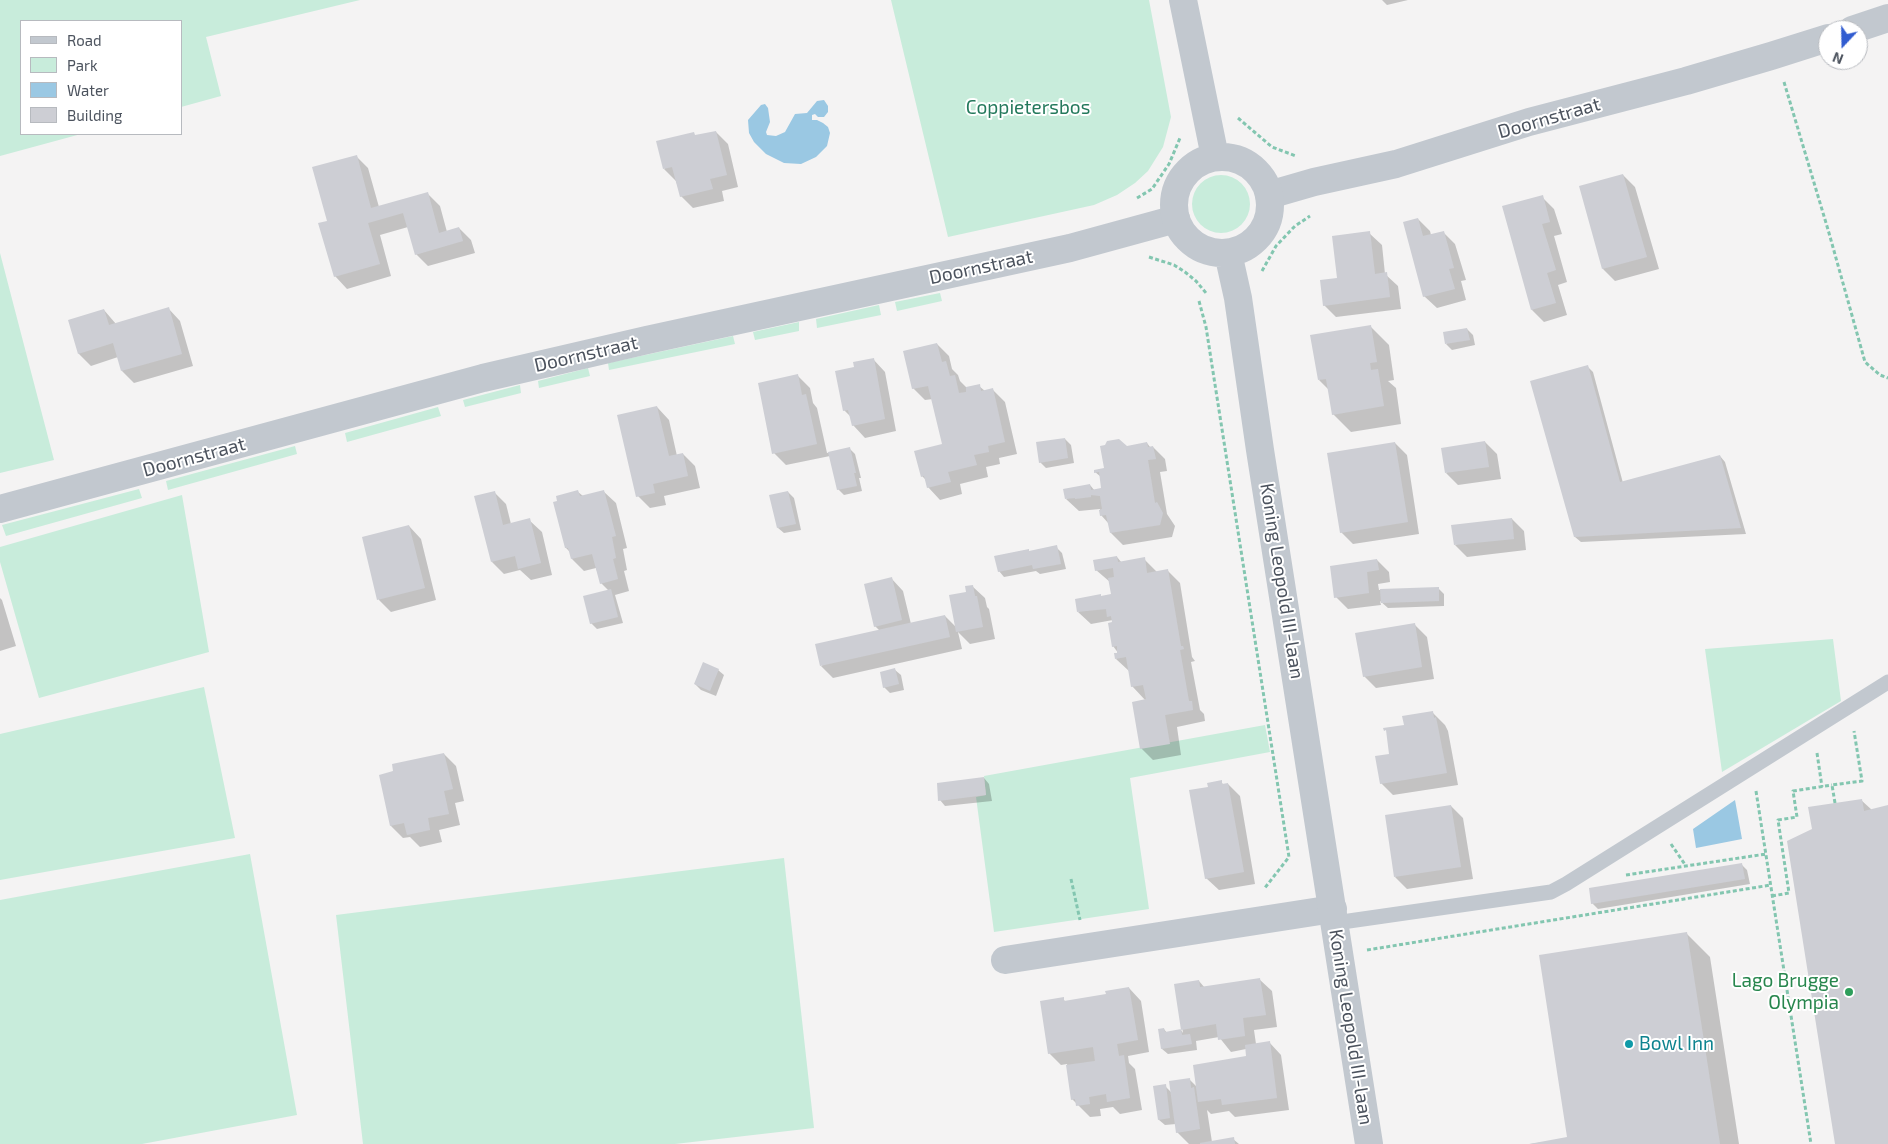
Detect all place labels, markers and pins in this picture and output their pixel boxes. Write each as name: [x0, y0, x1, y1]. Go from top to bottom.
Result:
place label: Lago Brugge Olympia: [1732, 970, 1839, 1014]
marker: Lago Brugge Olympia: [1843, 986, 1855, 998]
place label: Bowl Inn: [1639, 1033, 1714, 1055]
marker: Bowl Inn: [1623, 1038, 1635, 1050]

